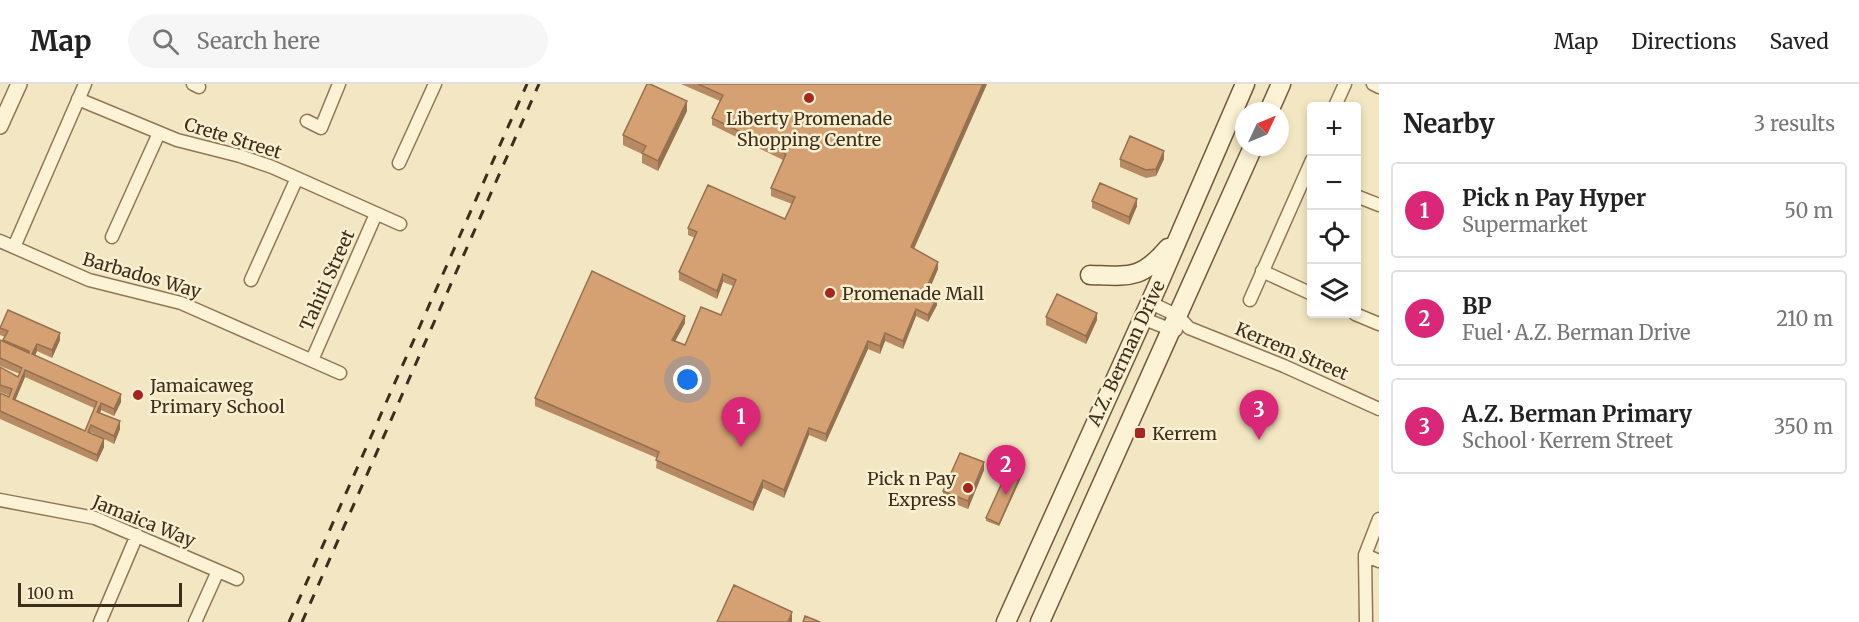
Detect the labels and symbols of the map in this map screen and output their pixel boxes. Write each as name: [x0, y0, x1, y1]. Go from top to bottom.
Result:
marker: Liberty Promenade Shopping Centre: [802, 91, 816, 105]
north arrow: [1235, 102, 1289, 156]
place label: Liberty Promenade Shopping Centre: [726, 107, 892, 151]
street label: Crete Street: [182, 112, 284, 164]
street label: Tahiti Street: [295, 226, 359, 334]
street label: Barbados Way: [80, 247, 204, 303]
street label: A.Z. Berman Drive: [1082, 276, 1170, 430]
place label: Promenade Mall: [842, 282, 984, 305]
marker: Promenade Mall: [823, 286, 837, 300]
street label: Kerrem Street: [1232, 317, 1352, 385]
your location: [673, 365, 702, 394]
place label: Jamaicaweg Primary School: [149, 374, 285, 418]
marker: Jamaicaweg Primary School: [131, 388, 145, 402]
pin: 3: [1240, 390, 1278, 440]
pin: 1: [722, 398, 760, 447]
place label: Kerrem: [1152, 422, 1217, 445]
marker: Kerrem: [1133, 426, 1147, 440]
pin: 2: [986, 446, 1026, 495]
place label: Pick n Pay Express: [867, 467, 957, 511]
marker: Pick n Pay Express: [961, 481, 975, 495]
street label: Jamaica Way: [88, 490, 199, 552]
scale bar: [18, 580, 182, 608]

